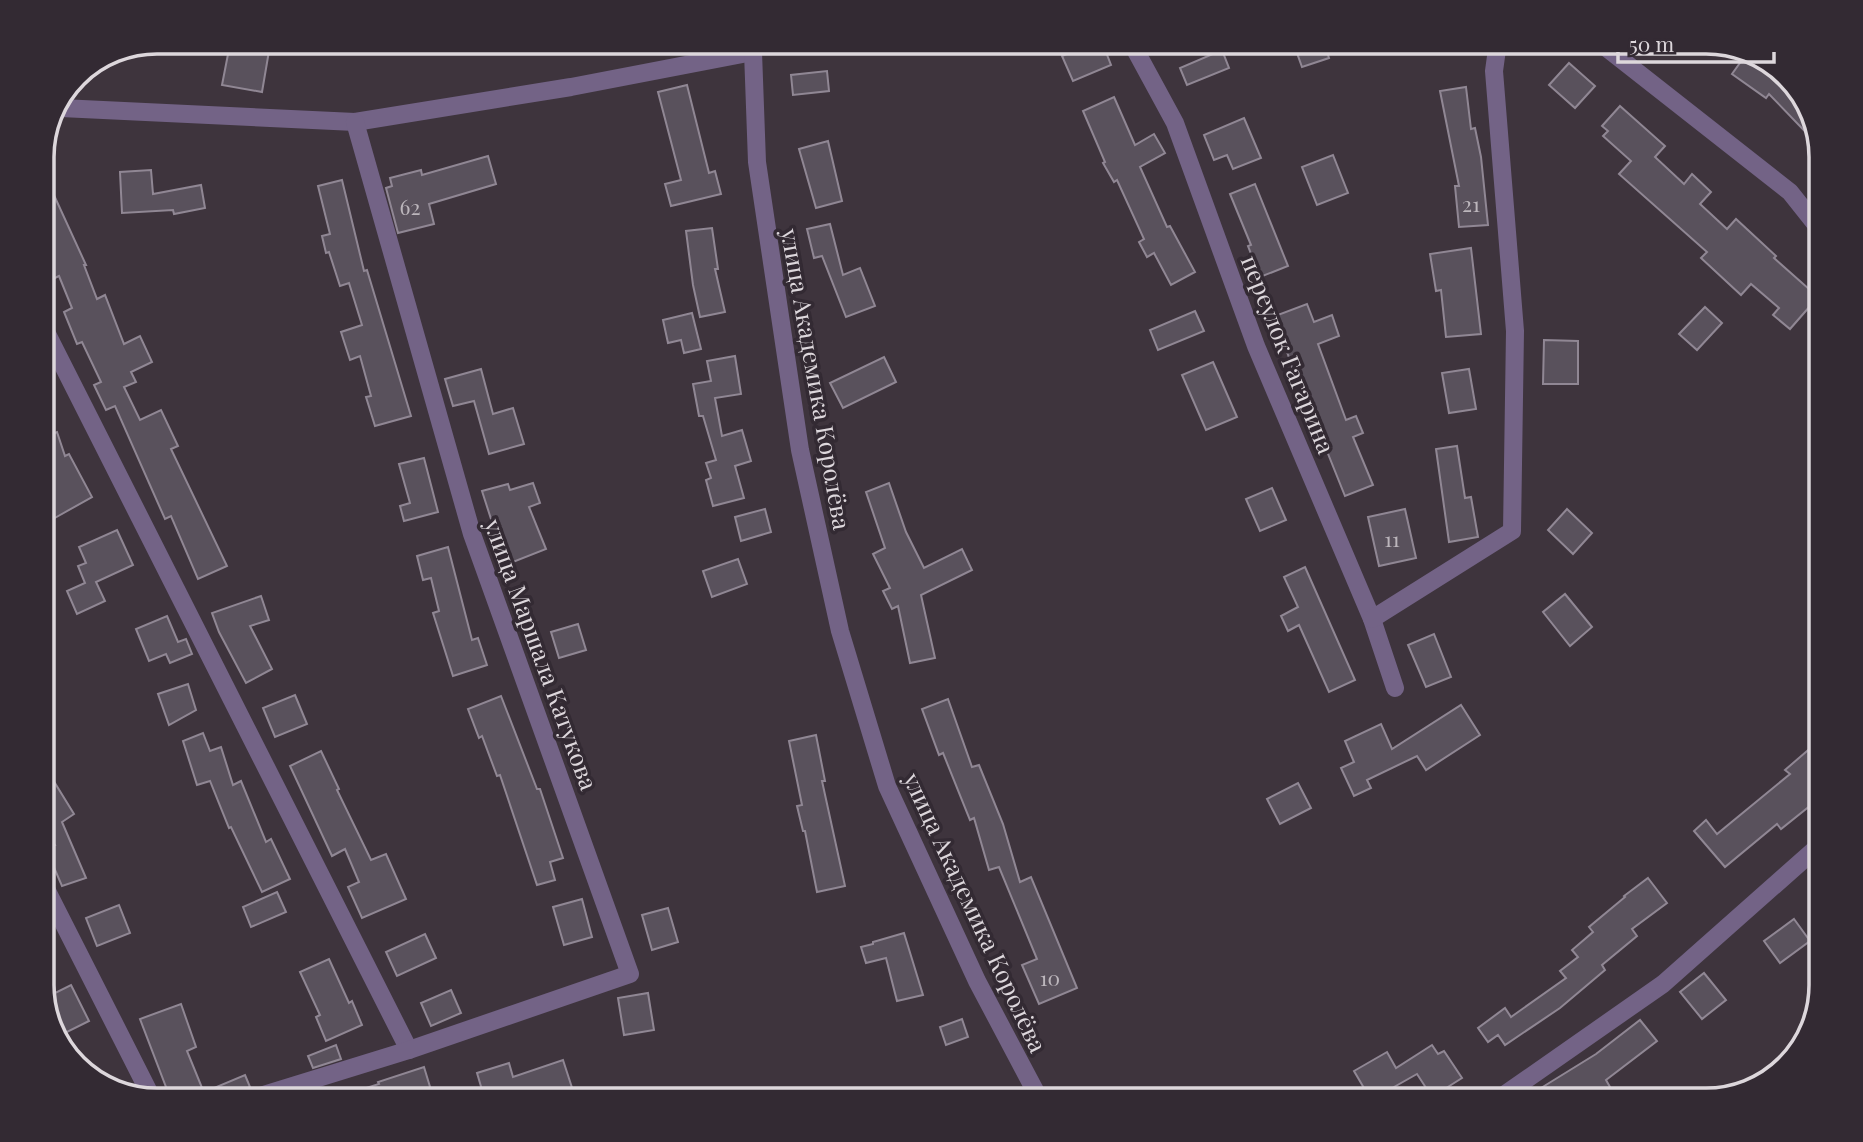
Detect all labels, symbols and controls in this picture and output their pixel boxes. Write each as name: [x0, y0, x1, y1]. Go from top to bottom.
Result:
scale bar: [1618, 21, 1774, 65]
text: 50 m: [1629, 29, 1675, 57]
house number: 21: [1462, 189, 1480, 217]
house number: 62: [400, 192, 420, 220]
street label: улица Академика Королёва: [775, 225, 859, 532]
street label: переулок Гагарина: [1235, 250, 1343, 458]
street label: улица Маршала Катукова: [478, 513, 606, 794]
house number: 11: [1384, 524, 1400, 552]
street label: улица Академика Королёва: [897, 766, 1055, 1057]
house number: 10: [1040, 963, 1060, 991]

